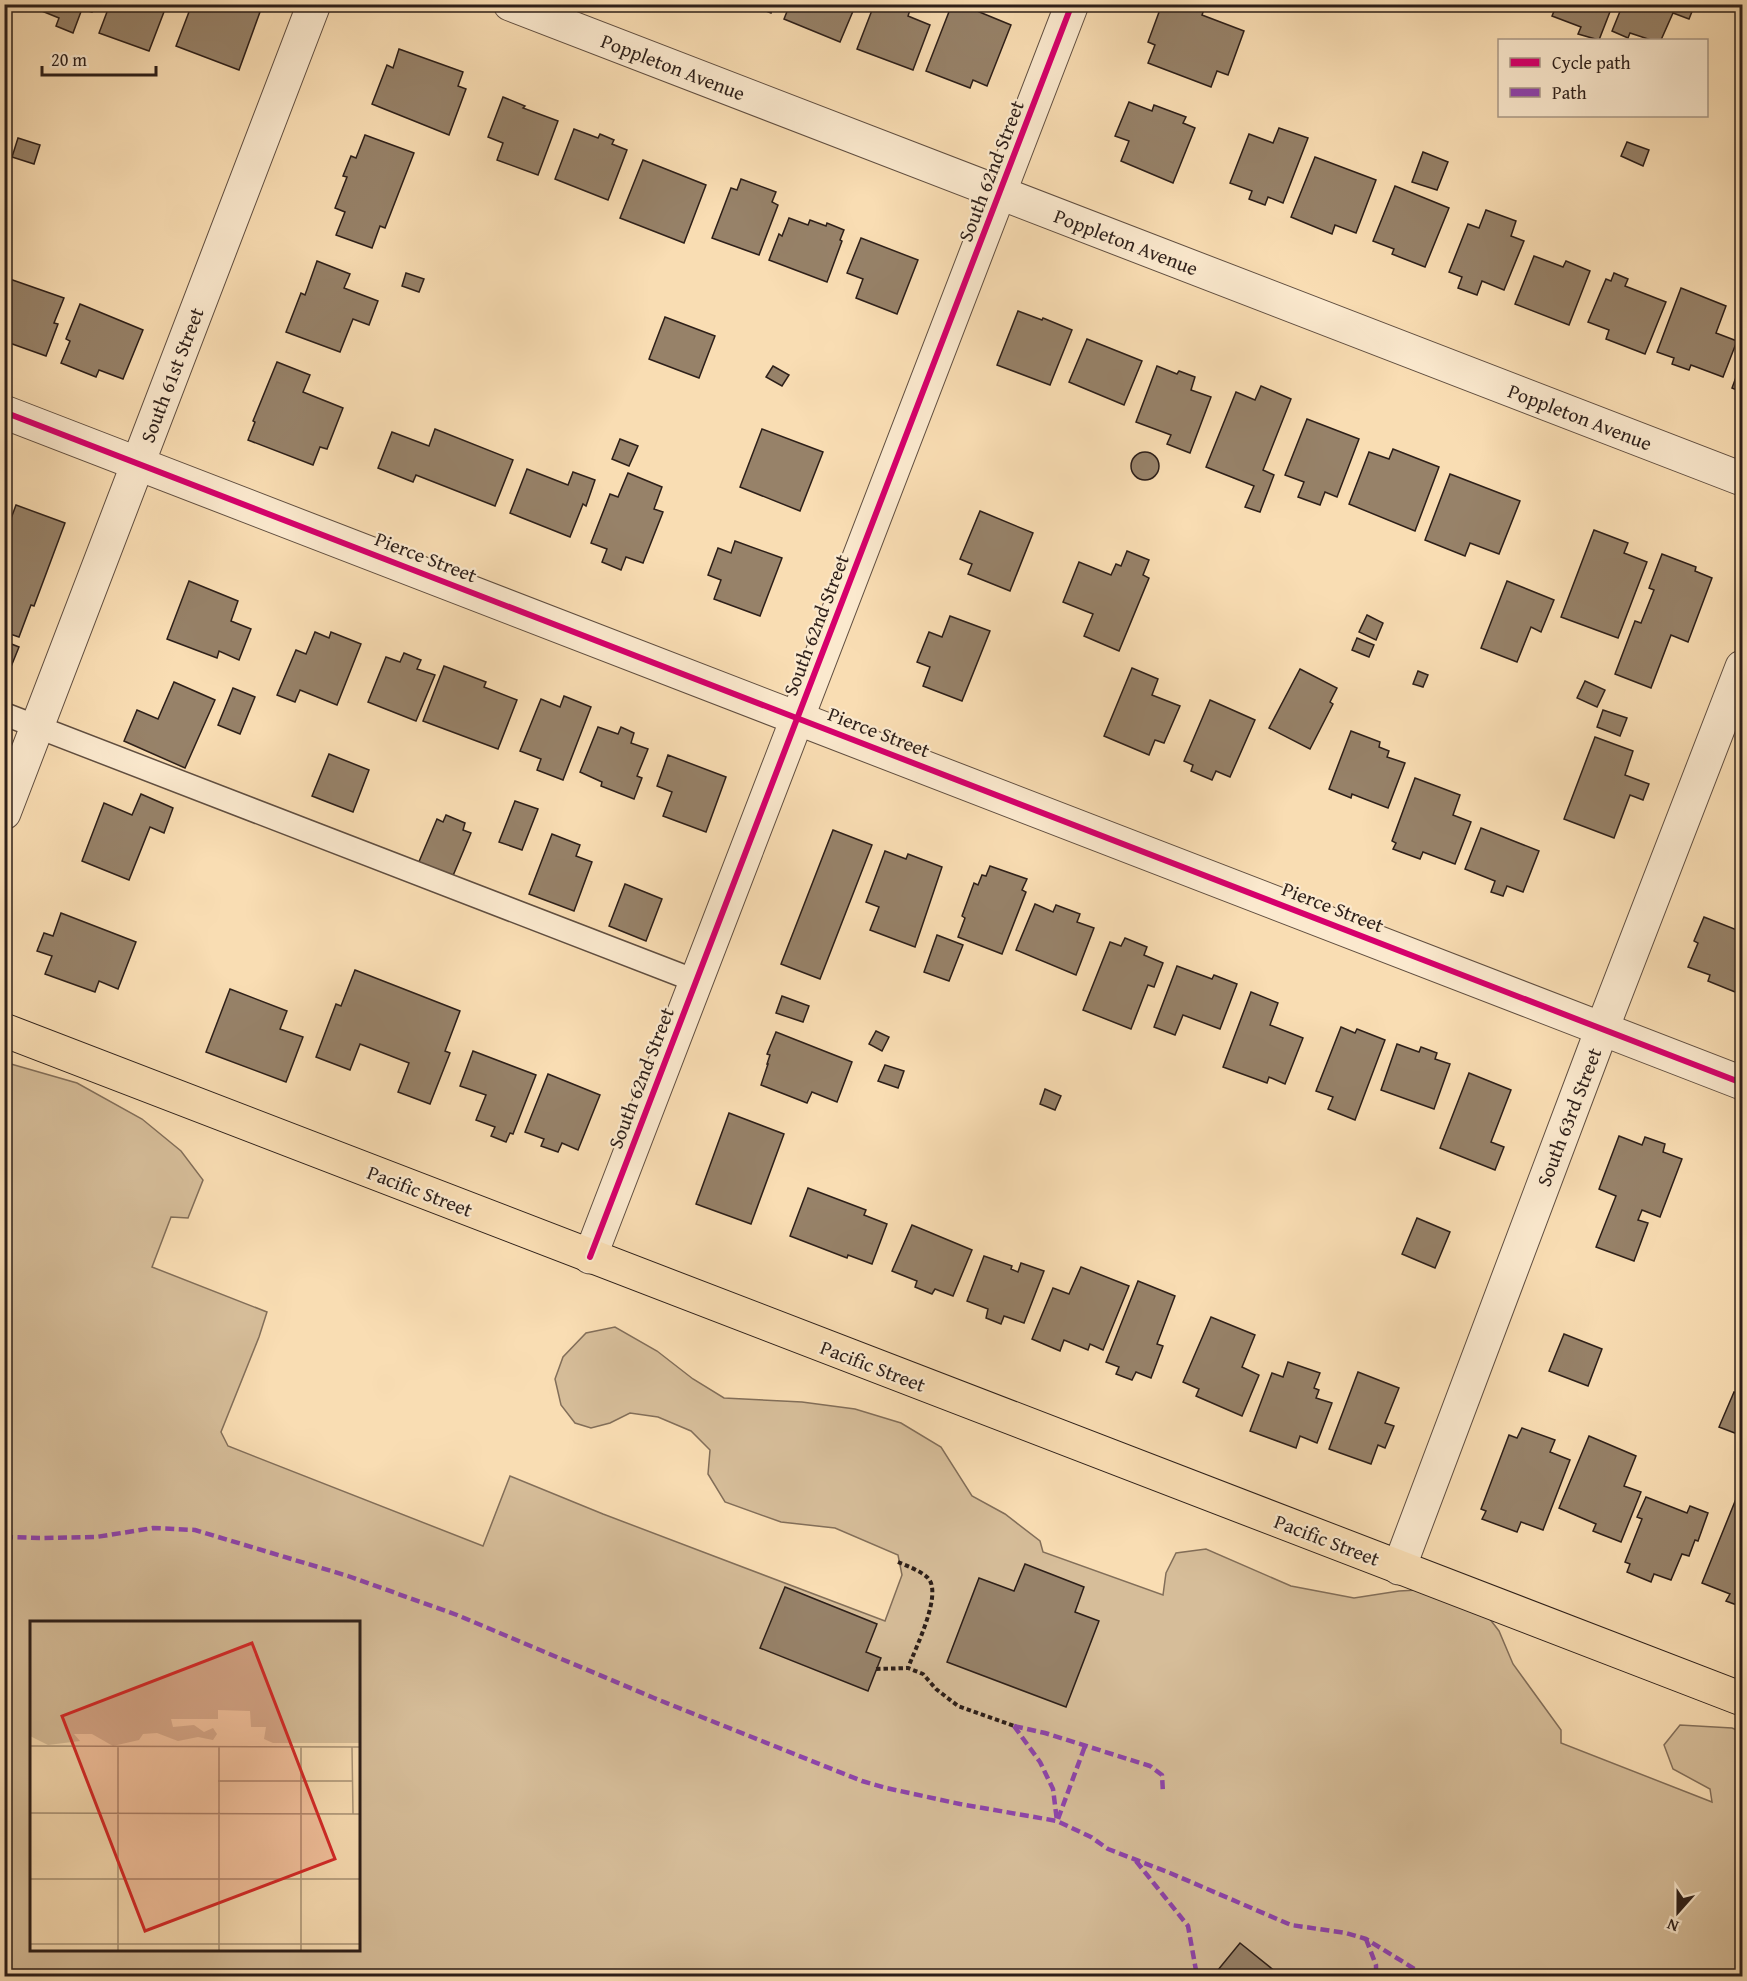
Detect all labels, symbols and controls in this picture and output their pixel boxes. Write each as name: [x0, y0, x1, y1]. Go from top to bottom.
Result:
street label: Poppleton Avenue: [597, 26, 749, 107]
scale bar: [42, 39, 156, 77]
legend: [1498, 39, 1708, 117]
text: 20 m: [51, 46, 87, 73]
text: Cycle path: [1552, 49, 1631, 76]
text: Path: [1552, 79, 1587, 106]
street label: South 62nd Street: [950, 96, 1031, 246]
street label: Poppleton Avenue: [1050, 201, 1202, 282]
street label: South 61st Street: [132, 303, 211, 447]
street label: Poppleton Avenue: [1504, 376, 1656, 457]
street label: Pierce Street: [371, 524, 481, 589]
street label: South 62nd Street: [775, 550, 856, 700]
street label: Pierce Street: [824, 699, 934, 764]
street label: Pierce Street: [1278, 874, 1388, 939]
street label: South 62nd Street: [600, 1003, 681, 1153]
street label: South 63rd Street: [1529, 1043, 1608, 1190]
street label: Pacific Street: [363, 1157, 477, 1224]
street label: Pacific Street: [816, 1332, 930, 1399]
street label: Pacific Street: [1270, 1506, 1384, 1573]
inset map: [30, 1621, 360, 1951]
north arrow: [1648, 1882, 1708, 1942]
text: N: [1663, 1913, 1682, 1939]

